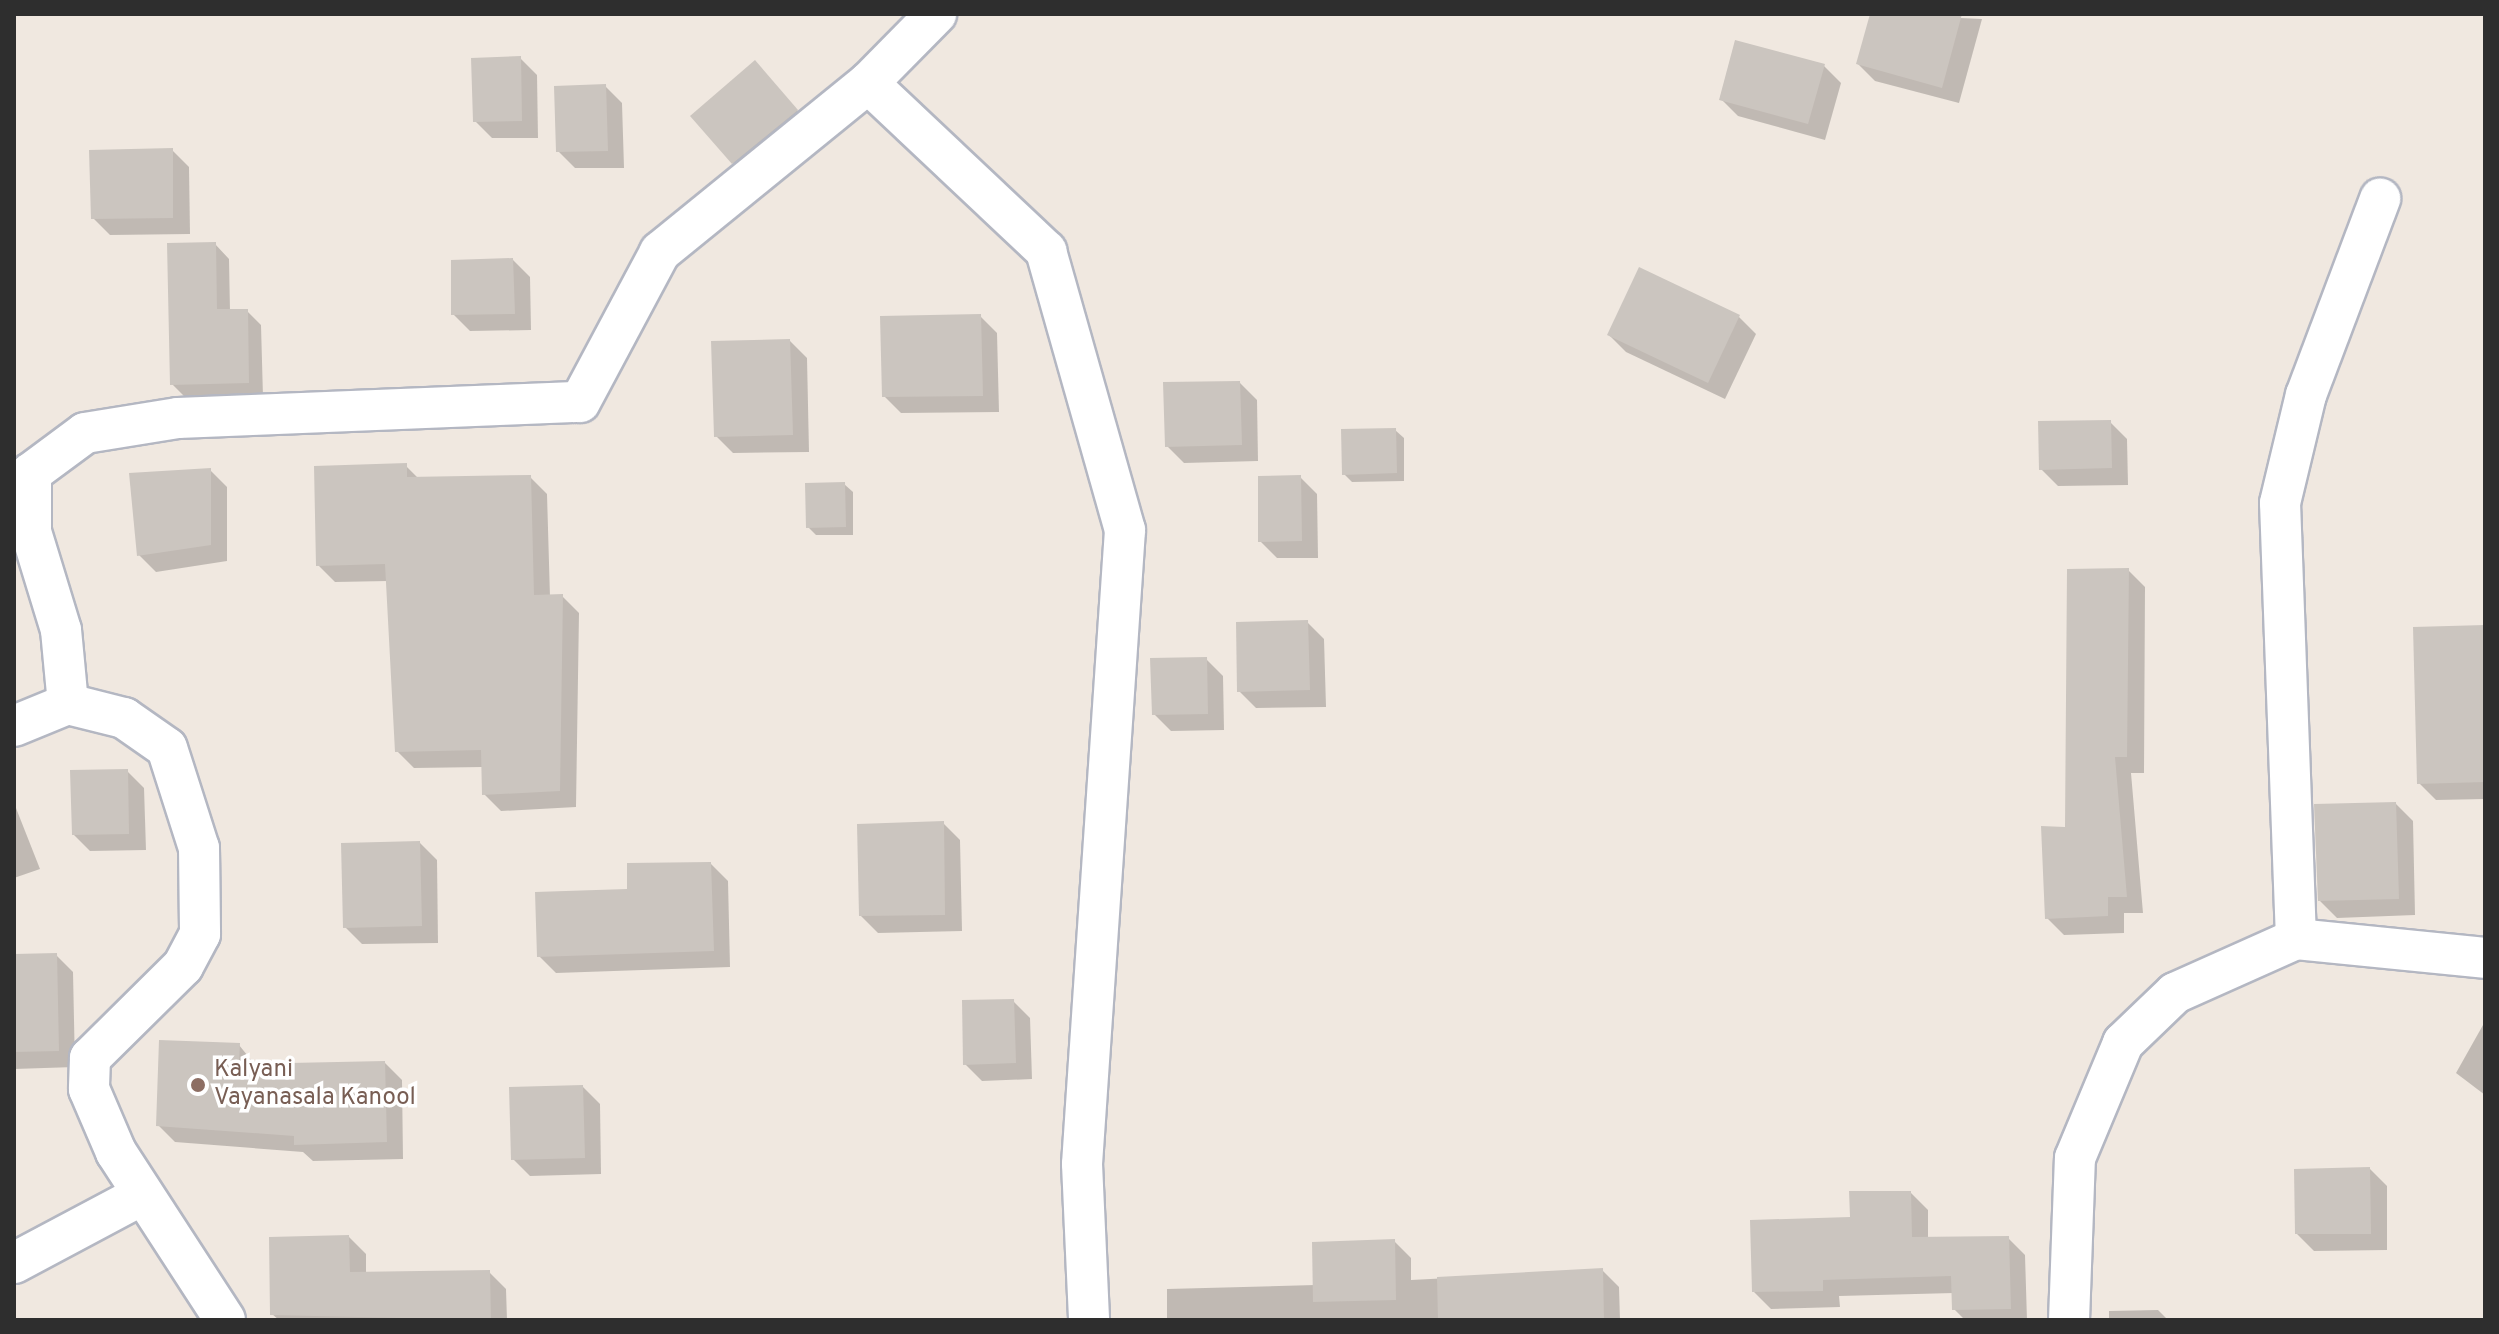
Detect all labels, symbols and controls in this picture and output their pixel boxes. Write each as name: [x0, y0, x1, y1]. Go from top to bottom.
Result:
place label: Kalyani Vayanasala Kanool: [214, 1057, 416, 1113]
marker: Kalyani Vayanasala Kanool: [189, 1076, 207, 1094]

